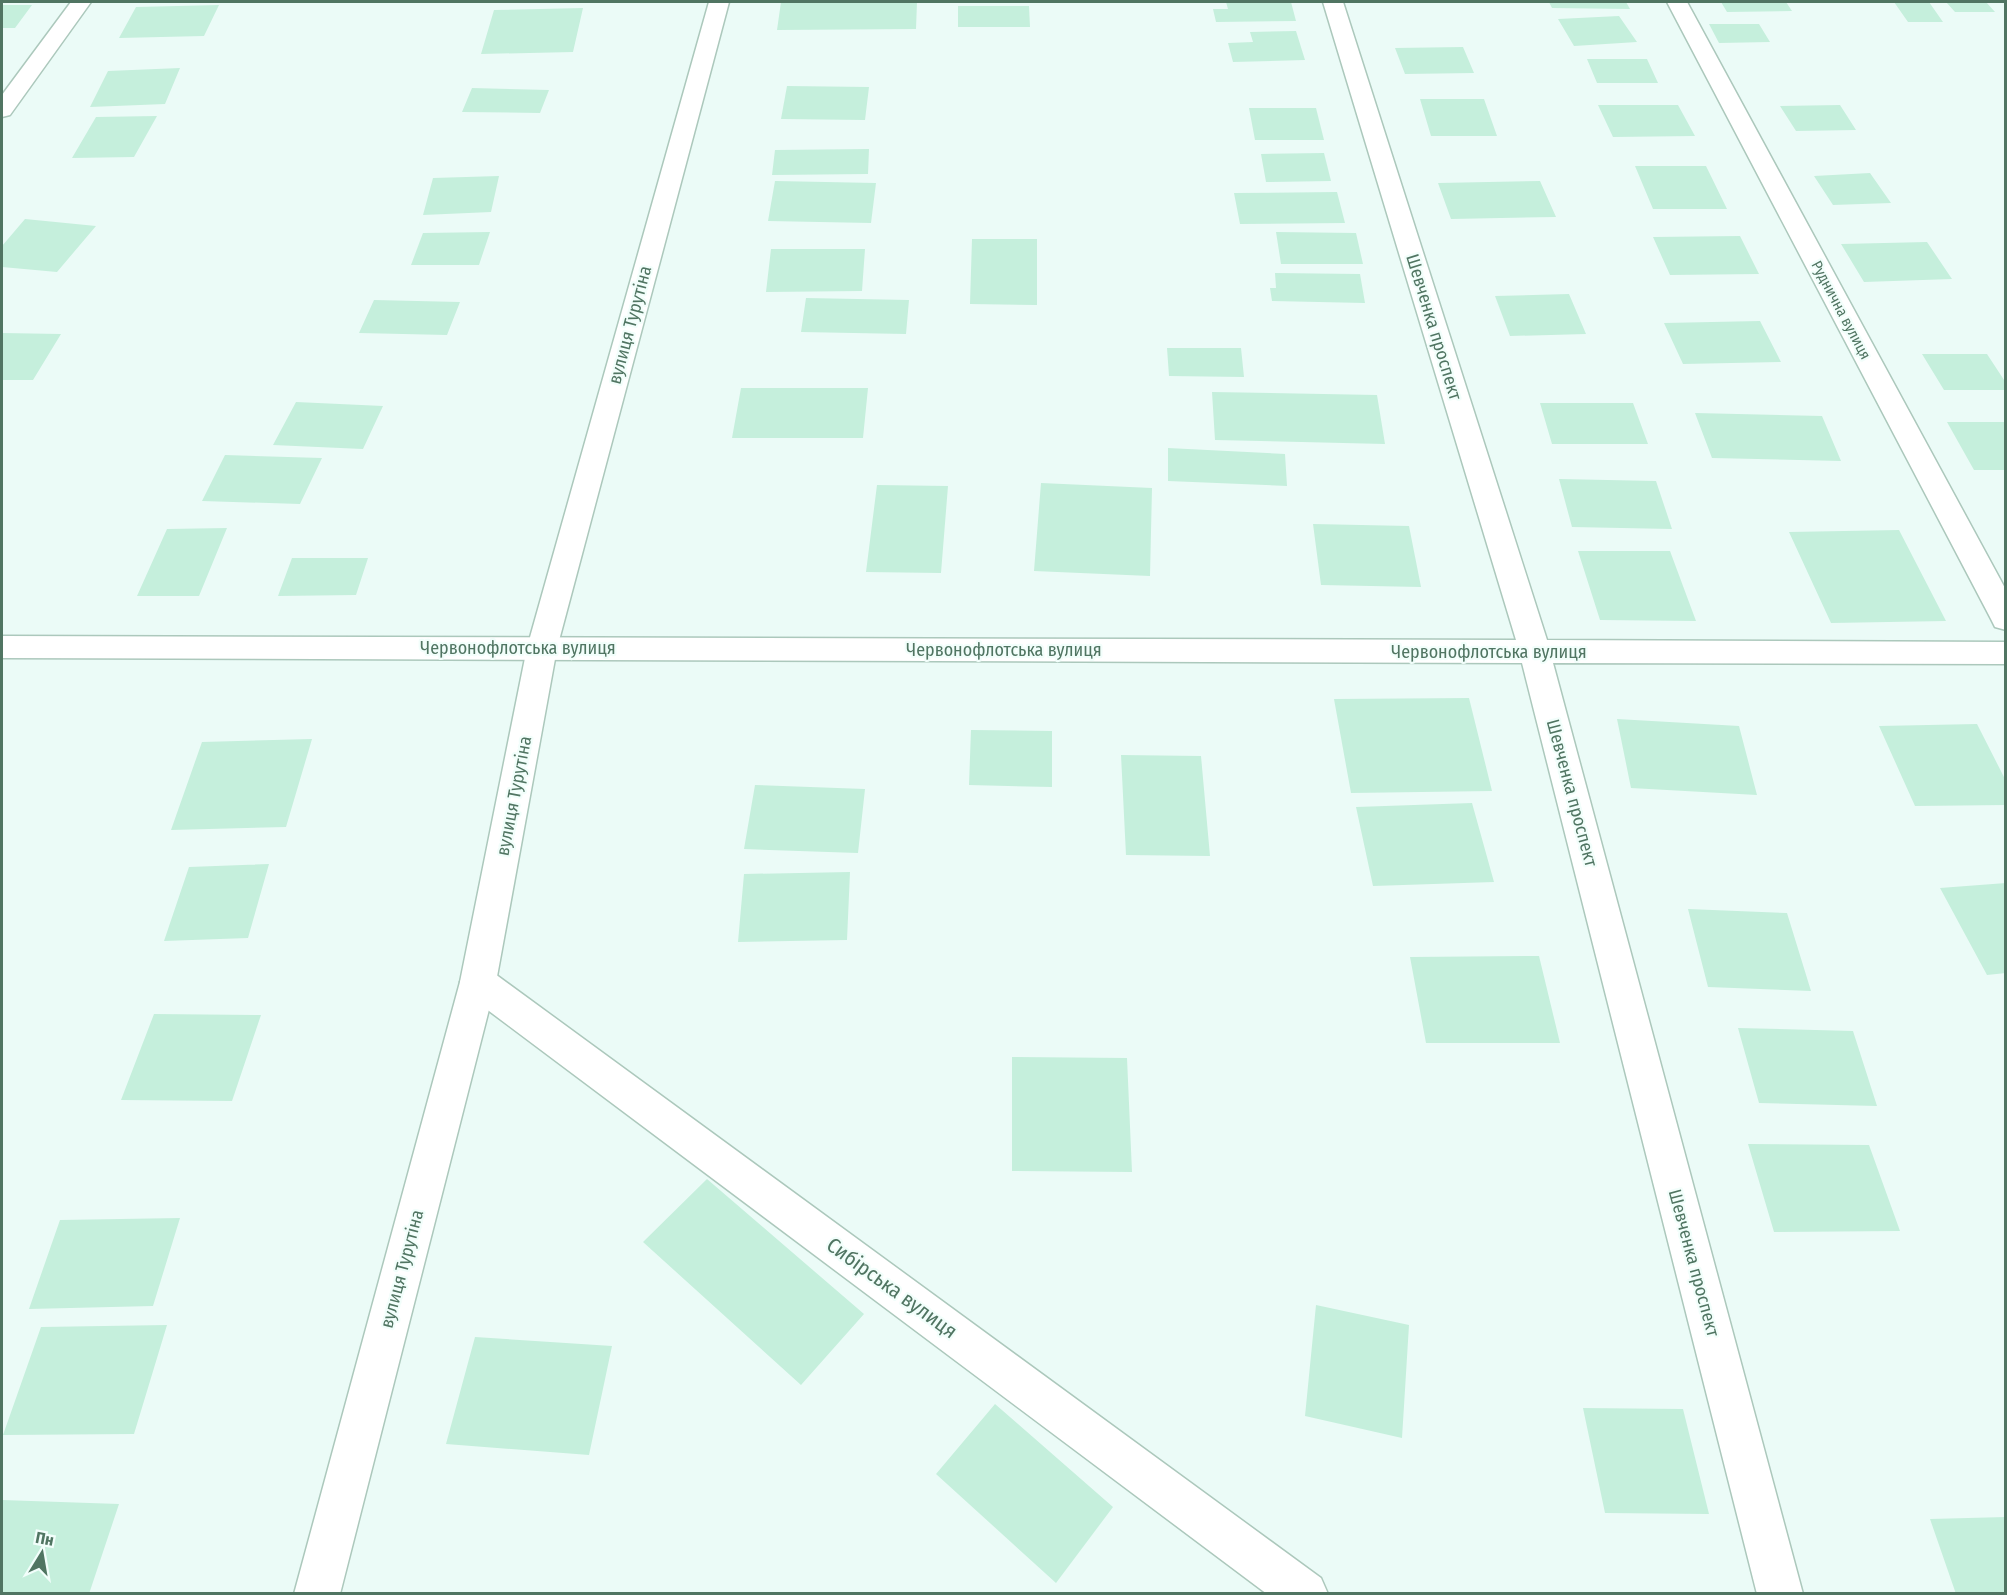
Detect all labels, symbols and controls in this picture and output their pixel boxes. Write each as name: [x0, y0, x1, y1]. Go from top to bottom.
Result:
street label: Шевченка проспект: [1401, 251, 1467, 403]
street label: Руднична вулиця: [1807, 258, 1875, 362]
street label: вулиця Турутіна: [604, 263, 656, 387]
street label: Червонофлотська вулиця: [420, 637, 616, 659]
street label: Червонофлотська вулиця: [906, 639, 1102, 661]
street label: Червонофлотська вулиця: [1391, 641, 1587, 663]
street label: Шевченка проспект: [1542, 717, 1602, 870]
street label: вулиця Турутіна: [492, 734, 536, 858]
street label: Шевченка проспект: [1664, 1187, 1724, 1340]
street label: вулиця Турутіна: [376, 1207, 428, 1331]
street label: Сибірська вулиця: [821, 1232, 963, 1344]
north arrow: [12, 1523, 72, 1583]
text: Пн: [34, 1528, 55, 1550]

